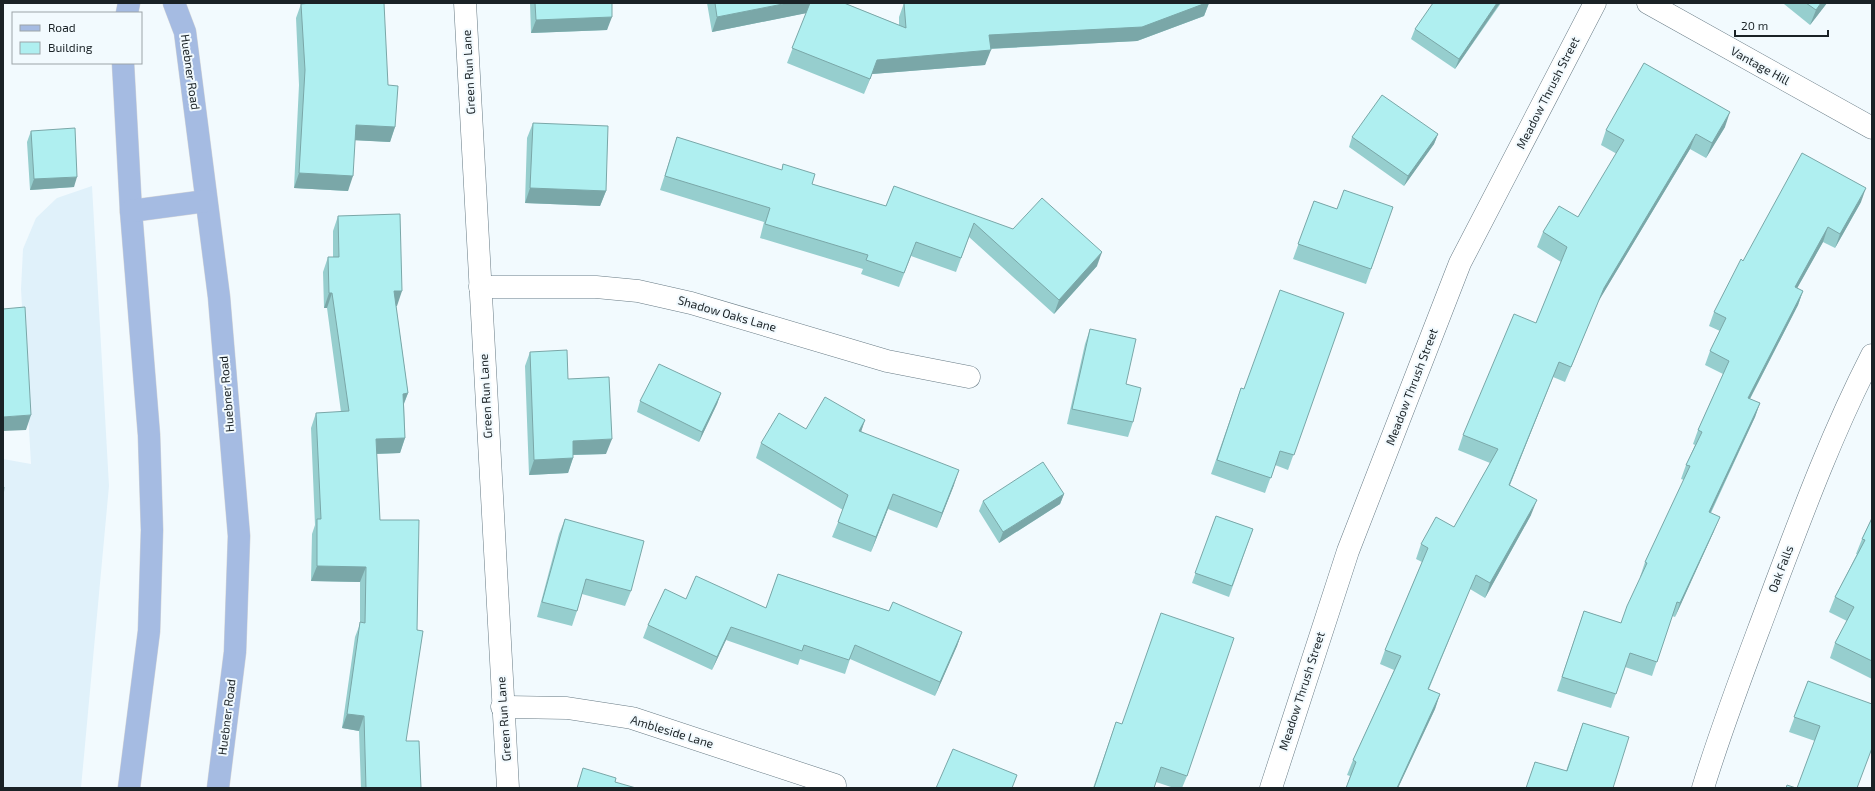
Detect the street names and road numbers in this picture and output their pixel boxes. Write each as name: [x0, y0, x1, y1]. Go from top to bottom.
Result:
street label: Green Run Lane: [459, 29, 477, 115]
street label: Huebner Road: [179, 33, 203, 111]
street label: Meadow Thrush Street: [1513, 34, 1582, 151]
street label: Vantage Hill: [1728, 43, 1793, 87]
street label: Shadow Oaks Lane: [676, 292, 778, 334]
street label: Meadow Thrush Street: [1382, 326, 1440, 447]
street label: Green Run Lane: [476, 353, 494, 439]
street label: Huebner Road: [216, 355, 236, 433]
street label: Oak Falls: [1765, 543, 1795, 594]
street label: Meadow Thrush Street: [1275, 629, 1327, 752]
street label: Green Run Lane: [493, 676, 513, 762]
street label: Huebner Road: [214, 678, 238, 756]
street label: Ambleside Lane: [629, 712, 715, 750]

